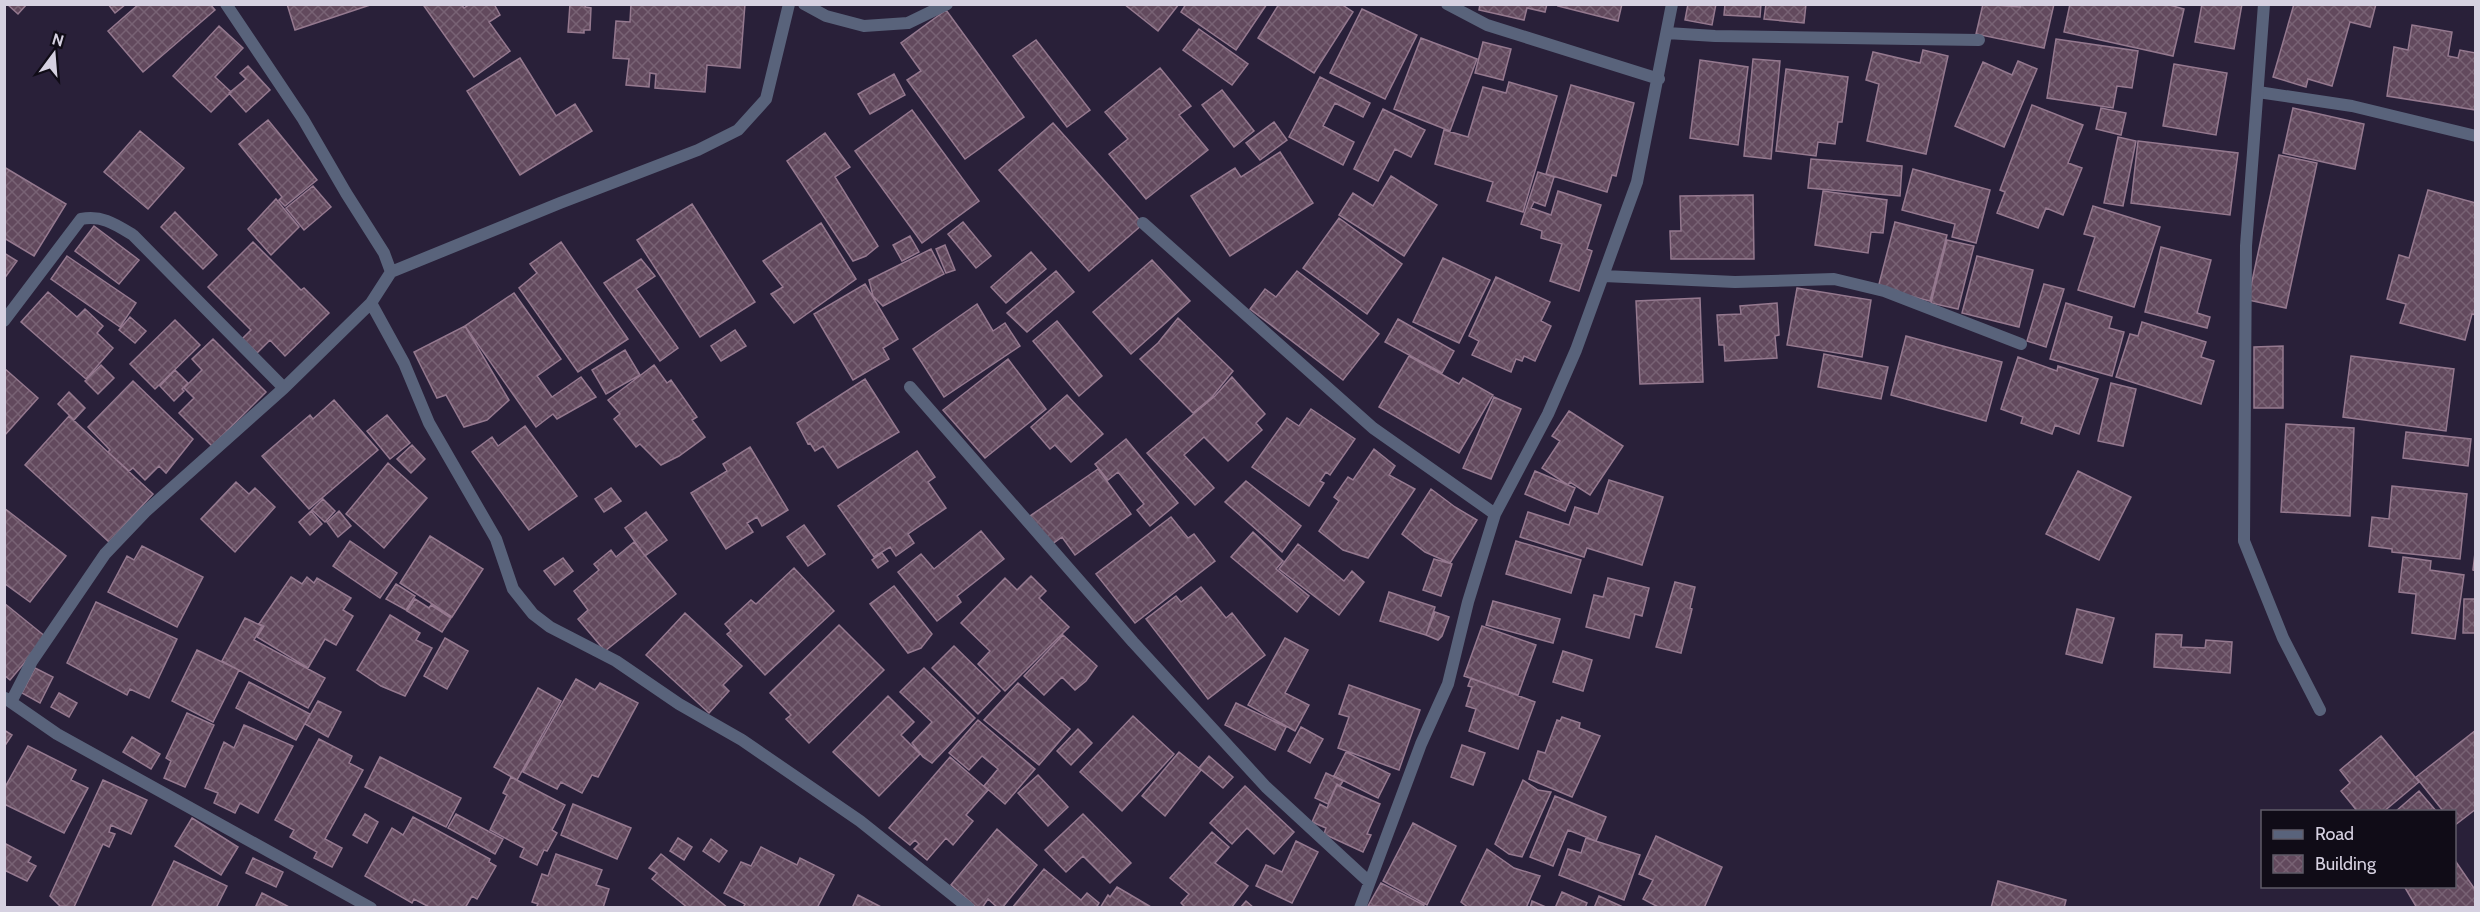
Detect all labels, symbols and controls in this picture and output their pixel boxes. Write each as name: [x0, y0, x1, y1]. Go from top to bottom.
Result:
north arrow: [24, 24, 84, 84]
text: N: [50, 29, 66, 51]
legend: [2261, 810, 2456, 888]
text: Road: [2315, 823, 2354, 845]
text: Building: [2315, 853, 2377, 875]

